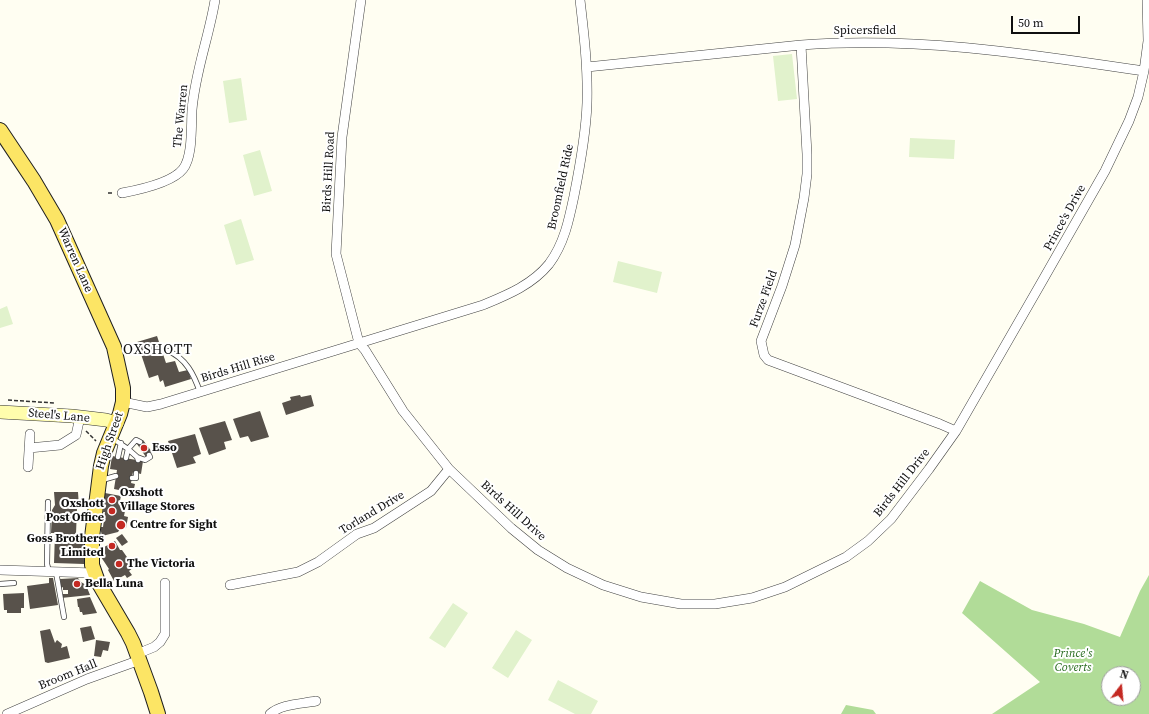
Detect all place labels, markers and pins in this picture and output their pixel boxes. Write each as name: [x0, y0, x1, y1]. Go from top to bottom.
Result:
place label: Esso: [152, 441, 177, 455]
marker: Esso: [139, 443, 149, 453]
place label: Oxshott Village Stores: [120, 486, 195, 514]
marker: Oxshott Village Stores: [107, 495, 117, 505]
place label: Oxshott Post Office: [46, 497, 104, 525]
marker: Oxshott Post Office: [107, 506, 117, 516]
place label: Centre for Sight: [130, 518, 217, 532]
marker: Centre for Sight: [115, 519, 127, 531]
place label: Goss Brothers Limited: [27, 532, 104, 560]
marker: Goss Brothers Limited: [107, 541, 117, 551]
place label: The Victoria: [127, 557, 195, 571]
marker: The Victoria: [114, 559, 124, 569]
place label: Bella Luna: [85, 577, 143, 591]
marker: Bella Luna: [72, 579, 82, 589]

